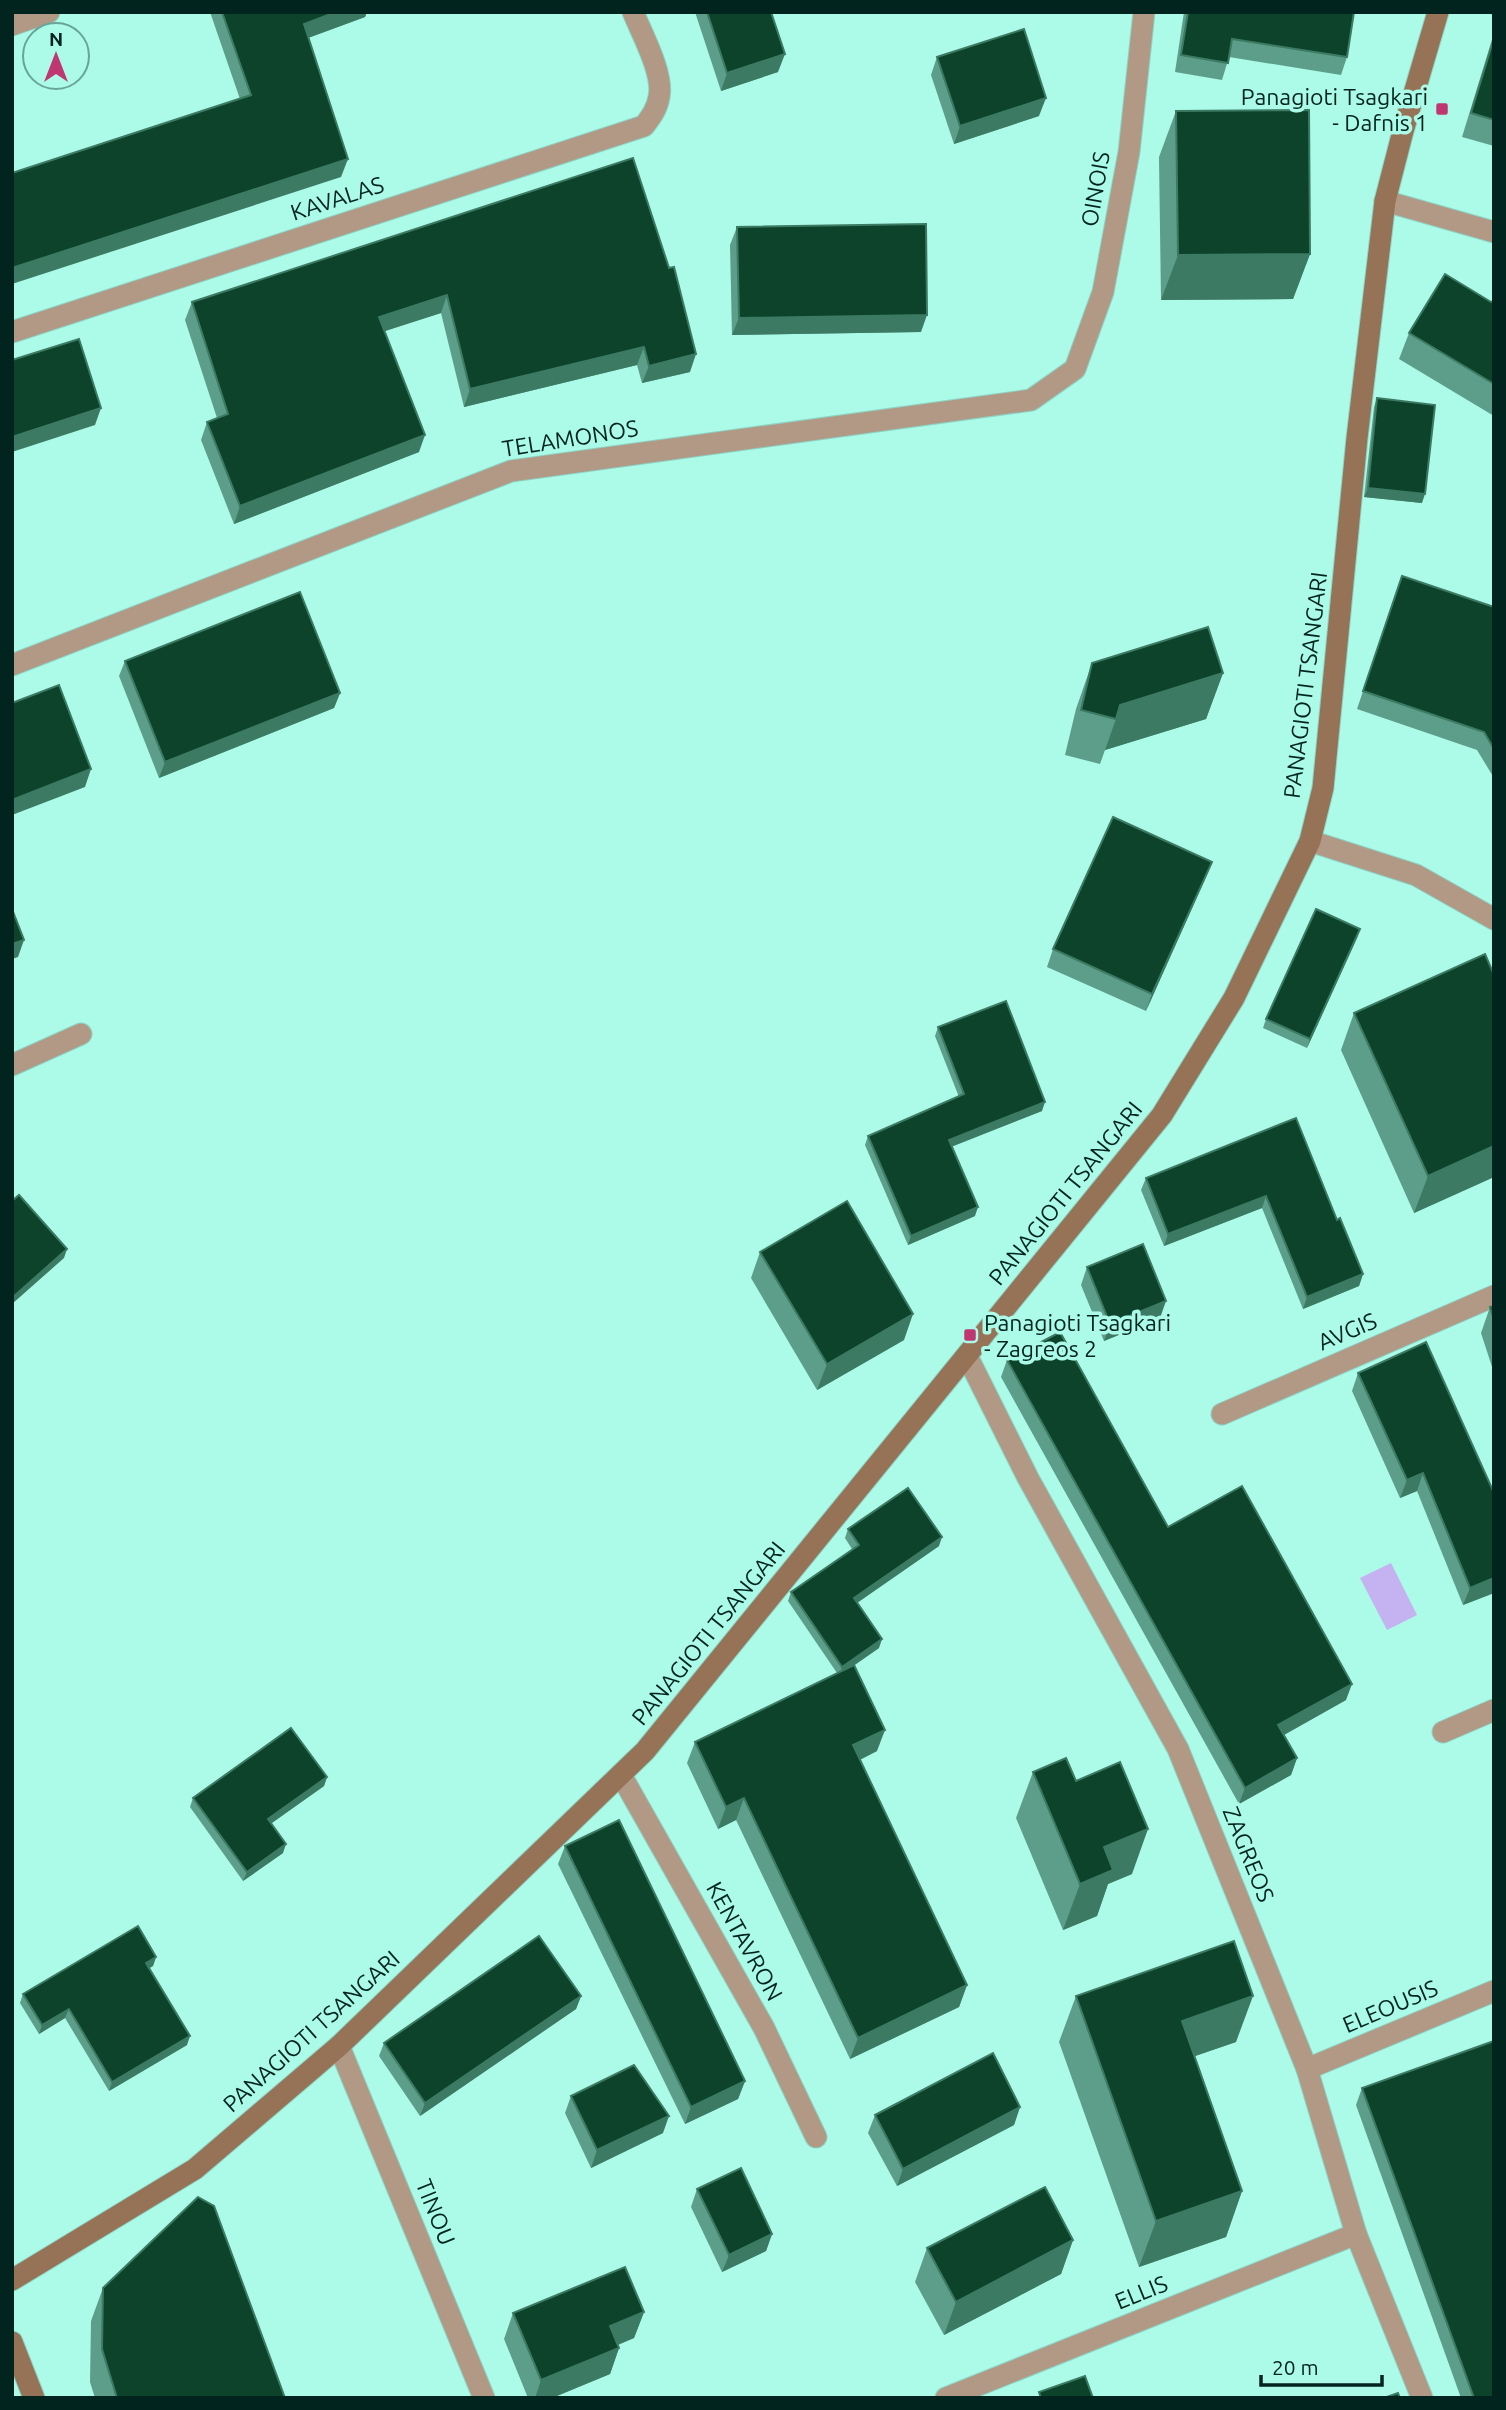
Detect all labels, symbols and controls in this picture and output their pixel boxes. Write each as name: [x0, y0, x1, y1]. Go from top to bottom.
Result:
north arrow: [21, 21, 91, 91]
text: N: [49, 28, 63, 50]
place label: Panagioti Tsagkari - Dafnis 1: [1241, 84, 1428, 135]
marker: Panagioti Tsagkari - Dafnis 1: [1434, 101, 1450, 117]
street label: OINOIS: [1076, 149, 1114, 229]
street label: KAVALAS: [287, 171, 387, 225]
street label: TELAMONOS: [500, 415, 640, 461]
street label: PANAGIOTI TSANGARI: [1279, 570, 1331, 800]
street label: PANAGIOTI TSANGARI: [984, 1097, 1146, 1289]
street label: AVGIS: [1314, 1308, 1380, 1354]
place label: Panagioti Tsagkari - Zagreos 2: [984, 1310, 1171, 1361]
marker: Panagioti Tsagkari - Zagreos 2: [962, 1327, 978, 1343]
street label: PANAGIOTI TSANGARI: [627, 1537, 789, 1729]
street label: ZAGREOS: [1219, 1803, 1279, 1905]
street label: KENTAVRON: [702, 1877, 788, 2005]
street label: PANAGIOTI TSANGARI: [218, 1945, 404, 2117]
street label: ELEOUSIS: [1339, 1975, 1441, 2037]
street label: TINOU: [412, 2175, 460, 2249]
street label: ELLIS: [1111, 2270, 1171, 2314]
scale bar: [1261, 2344, 1382, 2388]
text: 20 m: [1272, 2355, 1319, 2379]

